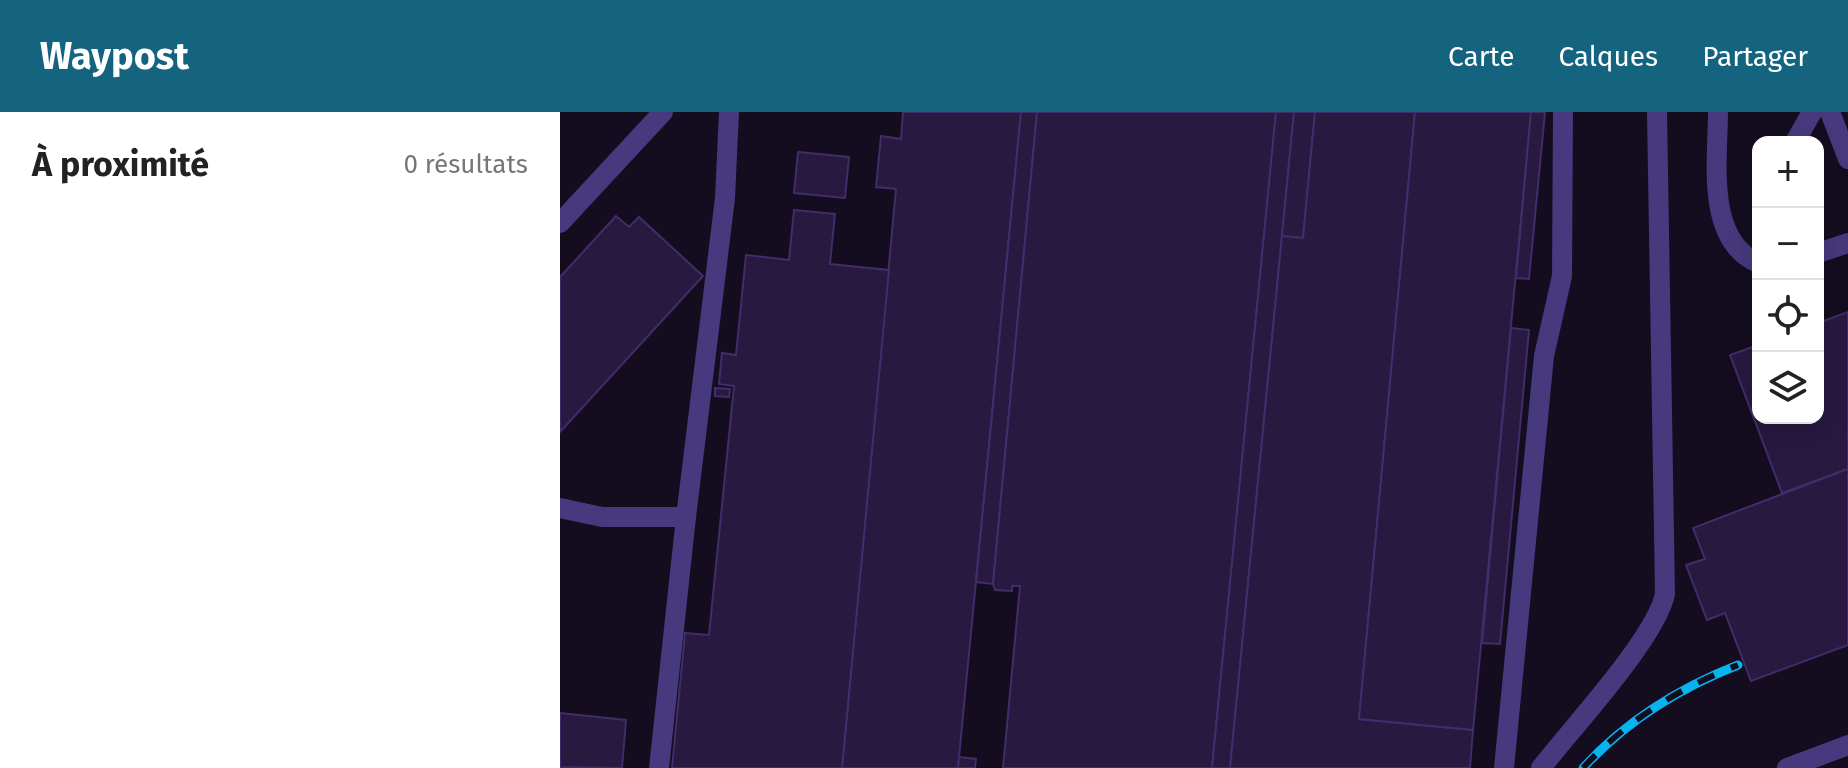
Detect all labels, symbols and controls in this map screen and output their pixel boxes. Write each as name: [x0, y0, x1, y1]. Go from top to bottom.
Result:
text: Waypost: [40, 33, 189, 79]
text: Carte: [1448, 40, 1514, 73]
text: Calques: [1558, 40, 1658, 73]
text: Partager: [1702, 40, 1808, 73]
map controls: [1752, 136, 1824, 424]
button: +: [1752, 136, 1824, 208]
text: À proximité: [32, 144, 209, 185]
text: 0 résultats: [403, 149, 528, 180]
button: −: [1752, 208, 1824, 280]
button: locate: [1752, 280, 1824, 352]
button: layers: [1752, 352, 1824, 424]

